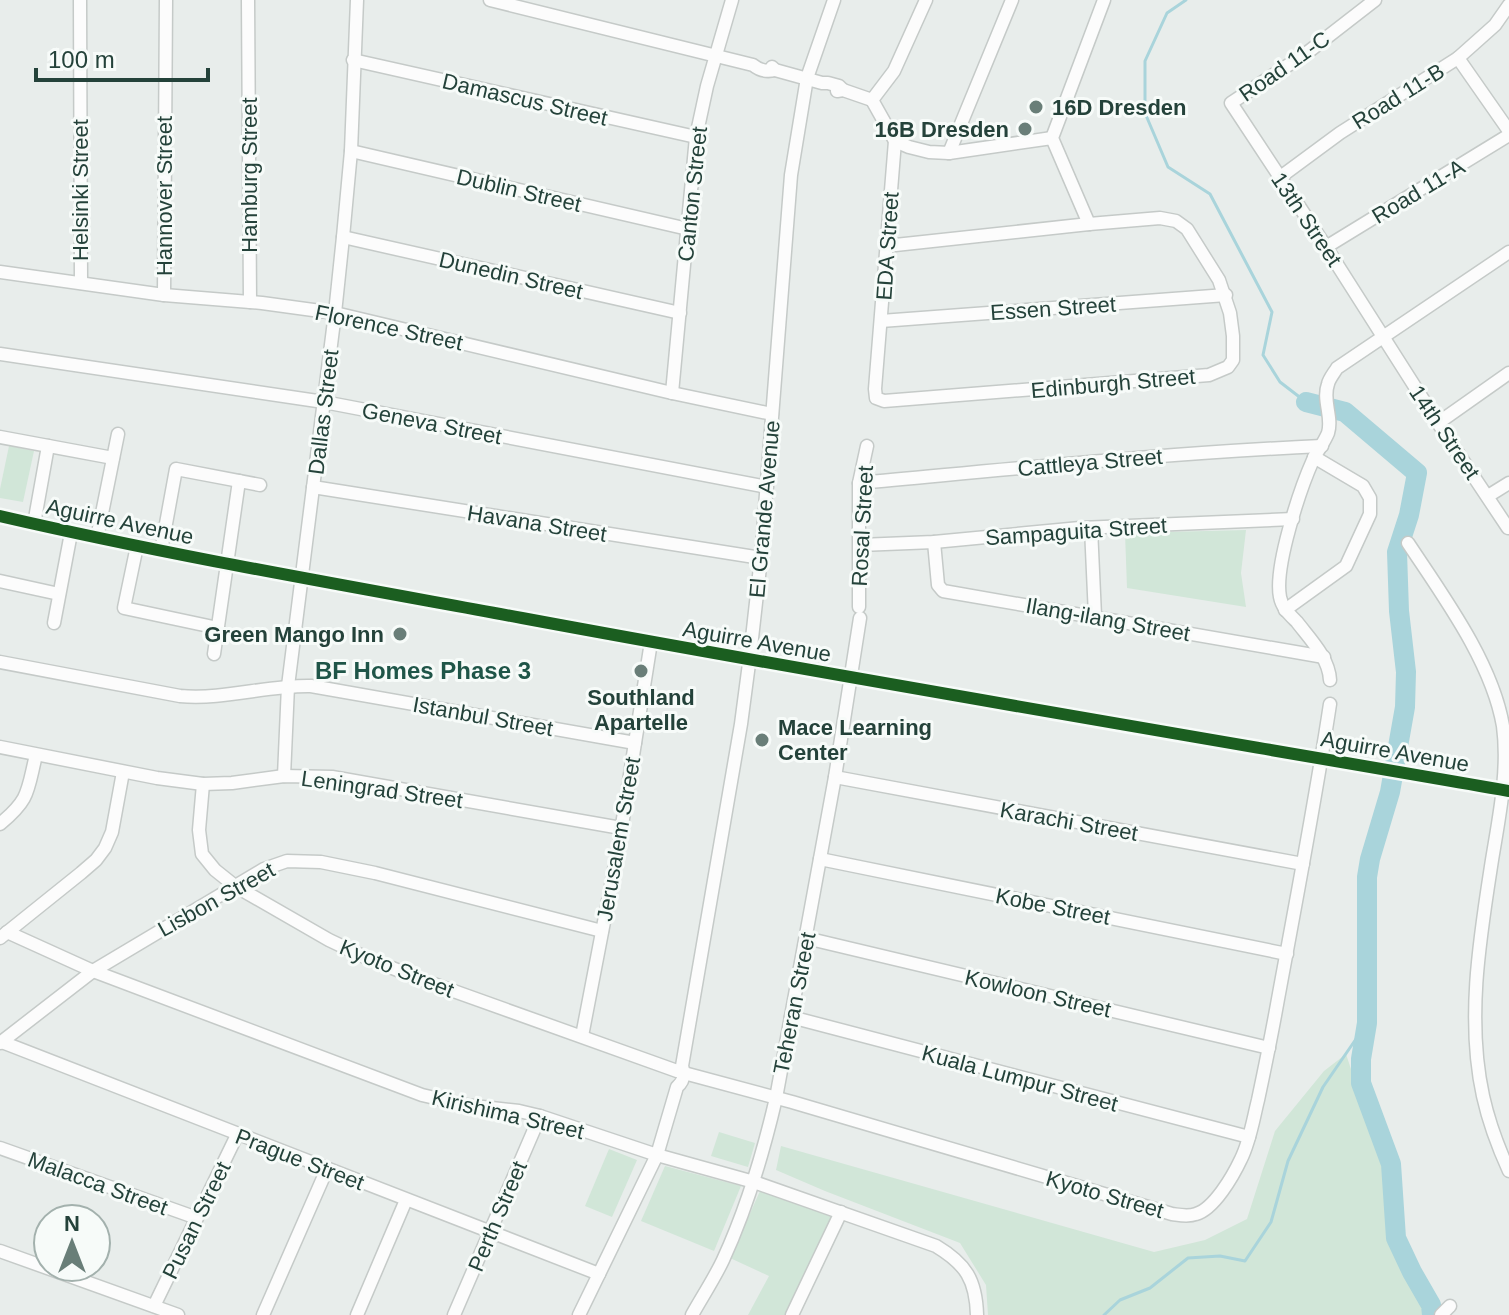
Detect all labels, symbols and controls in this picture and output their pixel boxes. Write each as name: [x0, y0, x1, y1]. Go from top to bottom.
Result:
street label: Road 11-C: [1234, 26, 1334, 107]
scale bar: [36, 32, 208, 82]
text: 100 m: [48, 46, 115, 73]
street label: Road 11-B: [1348, 58, 1449, 134]
street label: Damascus Street: [440, 68, 610, 131]
place label: 16D Dresden: [1052, 95, 1187, 120]
street label: Hamburg Street: [237, 97, 262, 253]
marker: 16D Dresden: [1027, 98, 1045, 116]
street label: Hannover Street: [152, 116, 177, 276]
place label: 16B Dresden: [874, 117, 1009, 142]
street label: Helsinki Street: [68, 119, 93, 261]
marker: 16B Dresden: [1016, 120, 1034, 138]
street label: Canton Street: [673, 125, 712, 263]
street label: Road 11-A: [1367, 154, 1469, 229]
street label: Dublin Street: [454, 164, 584, 217]
street label: 13th Street: [1266, 168, 1347, 271]
street label: EDA Street: [871, 191, 904, 301]
street label: Dunedin Street: [437, 247, 585, 304]
street label: Essen Street: [989, 292, 1117, 325]
street label: Florence Street: [313, 300, 465, 355]
street label: Dallas Street: [303, 348, 344, 476]
street label: Edinburgh Street: [1030, 364, 1196, 403]
street label: 14th Street: [1404, 381, 1485, 484]
street label: Geneva Street: [360, 398, 504, 449]
street label: El Grande Avenue: [744, 419, 785, 599]
street label: Cattleya Street: [1016, 444, 1164, 481]
street label: Rosal Street: [847, 465, 878, 587]
street label: Aguirre Avenue: [44, 494, 196, 549]
street label: Havana Street: [466, 500, 608, 547]
street label: Sampaguita Street: [984, 513, 1168, 550]
street label: Ilang-ilang Street: [1024, 593, 1192, 646]
street label: Aguirre Avenue: [681, 616, 833, 667]
place label: Green Mango Inn: [204, 622, 384, 647]
marker: Green Mango Inn: [391, 625, 409, 643]
district label: BF Homes Phase 3: [315, 657, 531, 684]
marker: Southland Apartelle: [632, 662, 650, 680]
place label: Southland Apartelle: [587, 685, 695, 735]
street label: Istanbul Street: [411, 692, 555, 741]
place label: Mace Learning Center: [778, 715, 932, 765]
street label: Aguirre Avenue: [1319, 726, 1471, 777]
marker: Mace Learning Center: [753, 731, 771, 749]
street label: Jerusalem Street: [592, 755, 645, 923]
street label: Leningrad Street: [300, 766, 464, 813]
street label: Karachi Street: [998, 797, 1140, 846]
street label: Lisbon Street: [153, 857, 279, 942]
street label: Kobe Street: [993, 883, 1112, 930]
street label: Teheran Street: [768, 930, 821, 1076]
street label: Kyoto Street: [336, 934, 458, 1003]
street label: Kowloon Street: [962, 965, 1113, 1022]
street label: Kuala Lumpur Street: [919, 1040, 1121, 1117]
street label: Kirishima Street: [429, 1085, 586, 1144]
street label: Prague Street: [232, 1123, 368, 1195]
street label: Malacca Street: [25, 1147, 171, 1220]
street label: Perth Street: [463, 1157, 532, 1275]
street label: Pusan Street: [157, 1158, 236, 1283]
street label: Kyoto Street: [1043, 1166, 1167, 1223]
north arrow: [32, 1203, 112, 1283]
text: N: [64, 1211, 80, 1236]

